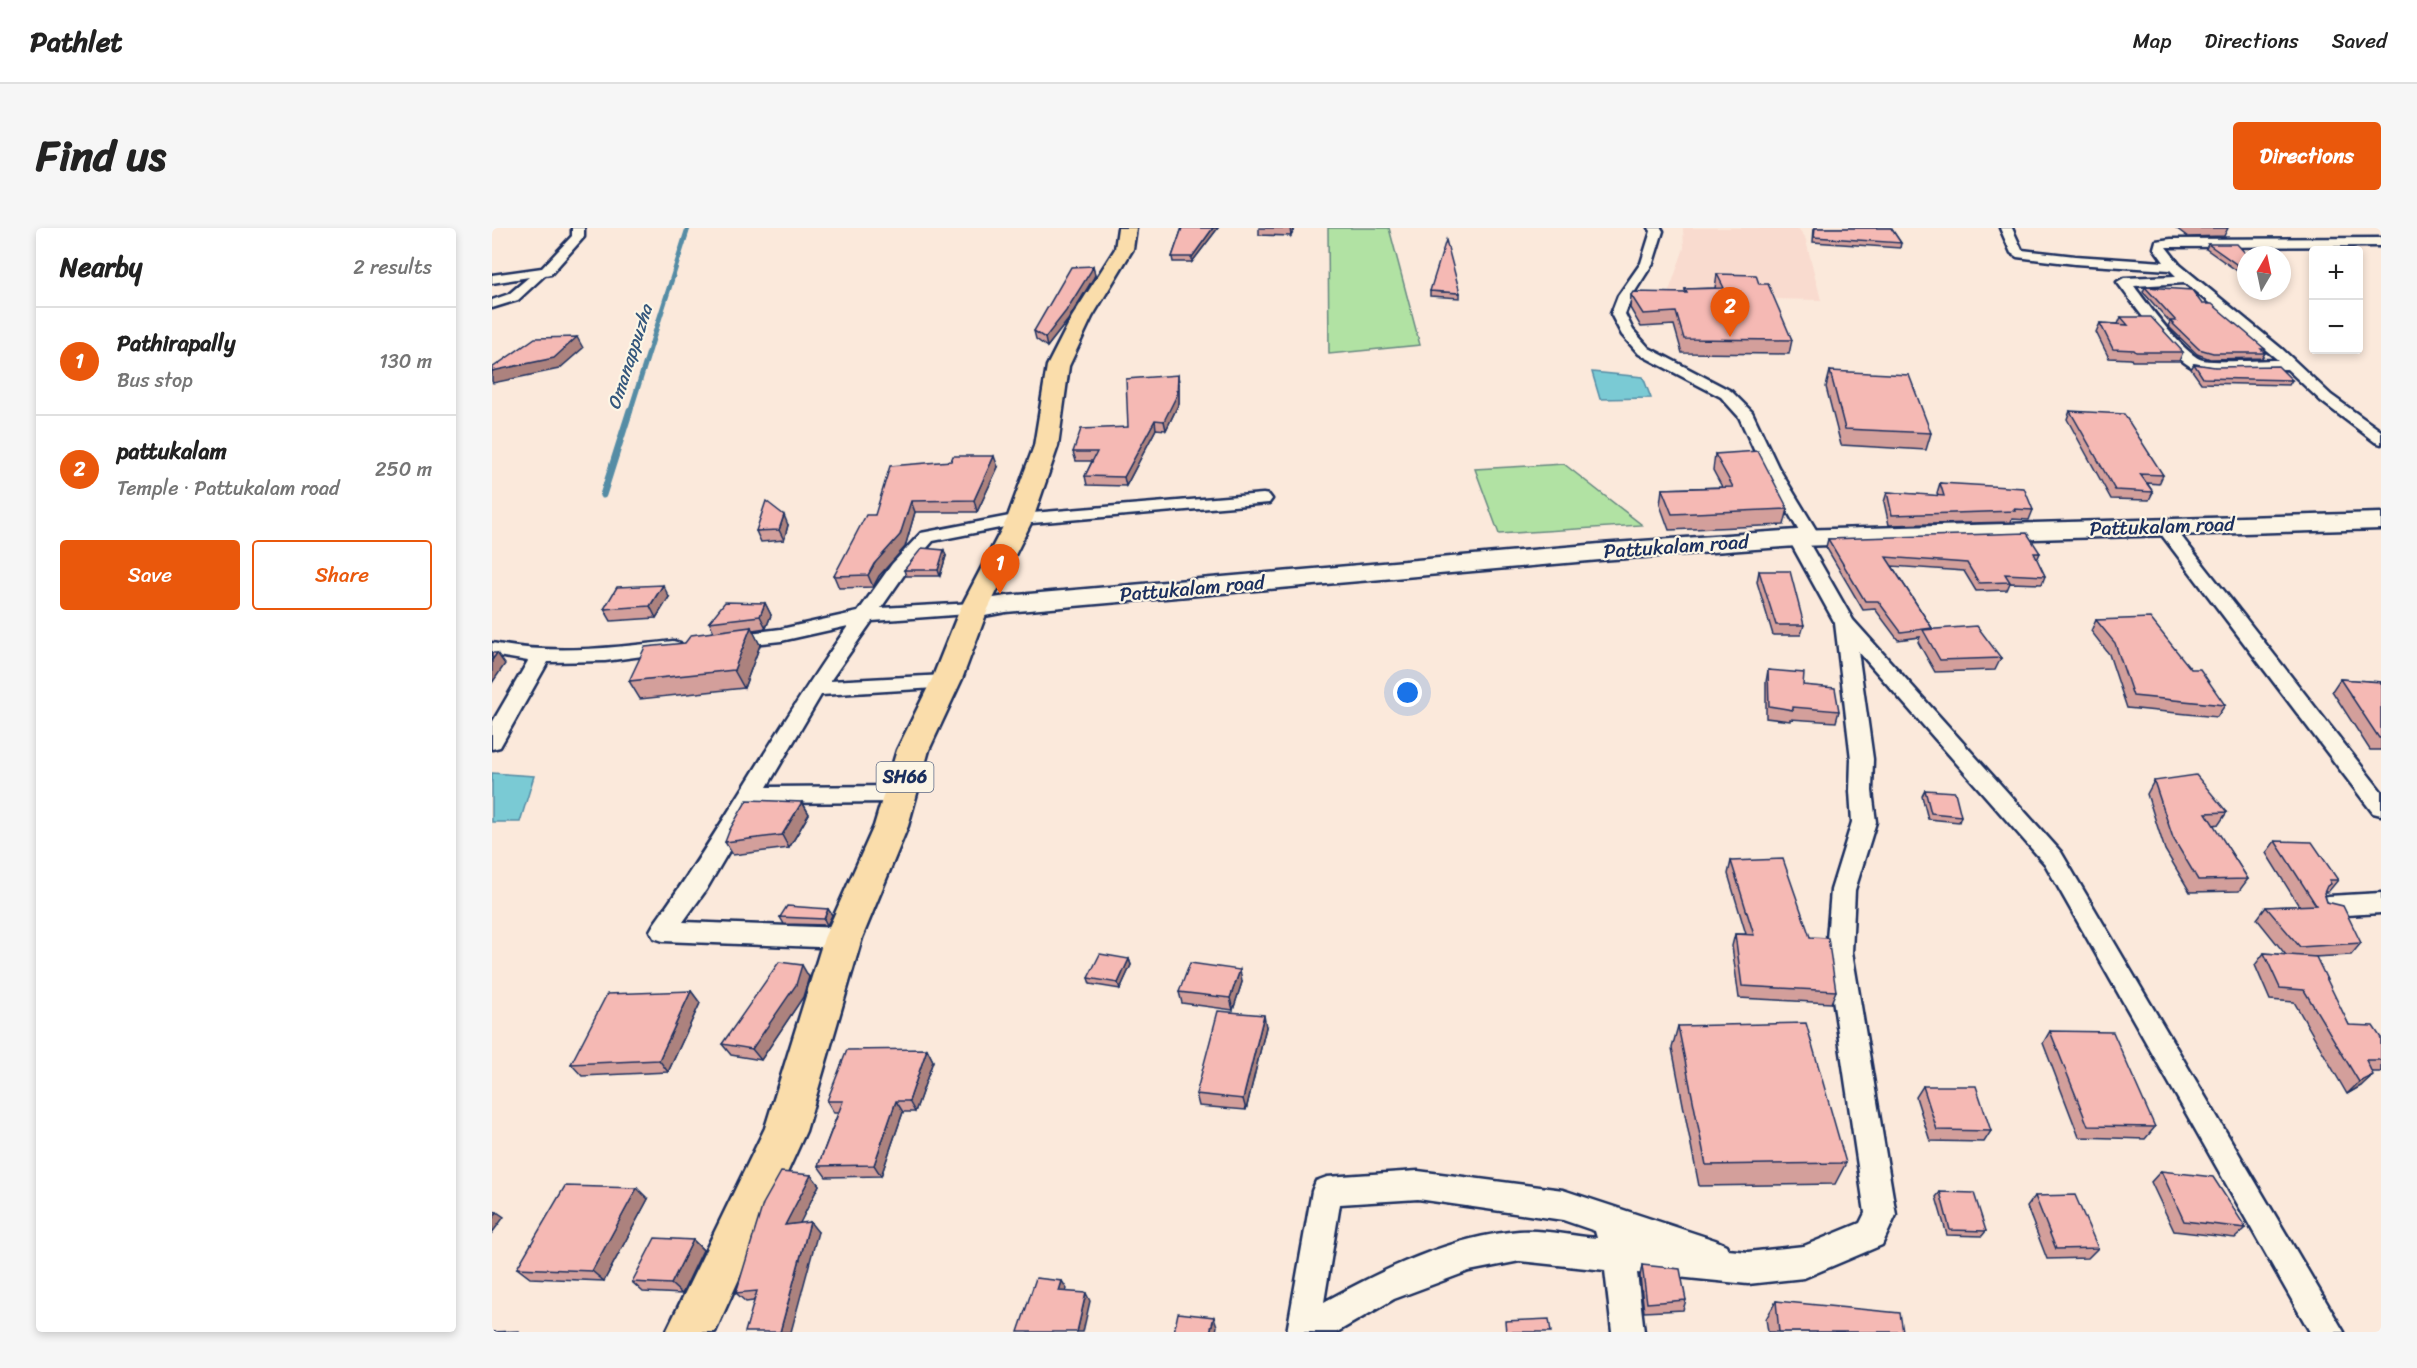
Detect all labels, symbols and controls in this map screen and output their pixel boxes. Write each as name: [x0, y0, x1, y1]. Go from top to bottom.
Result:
text: Pathlet: [30, 17, 123, 66]
text: Map: [2133, 22, 2171, 60]
text: Directions: [2204, 22, 2299, 60]
text: Saved: [2332, 22, 2387, 60]
text: Find us: [36, 119, 166, 193]
button: Directions: [2233, 122, 2381, 190]
text: Nearby: [60, 244, 142, 290]
north arrow: [2237, 246, 2291, 300]
map controls: [2309, 246, 2363, 354]
button: +: [2309, 246, 2363, 300]
text: 2 results: [353, 250, 432, 285]
pin: 2: [1710, 288, 1750, 337]
water label: Omanappuzha: [598, 298, 663, 414]
button: −: [2309, 300, 2363, 354]
text: Pathirapally: [117, 324, 235, 363]
text: 1: [75, 344, 84, 379]
text: 130 m: [379, 344, 432, 379]
text: Bus stop: [117, 363, 193, 398]
text: pattukalam: [117, 432, 227, 471]
text: 2: [74, 452, 85, 487]
text: 250 m: [375, 452, 432, 487]
text: Temple · Pattukalam road: [117, 471, 340, 506]
street label: Pattukalam road: [2089, 506, 2237, 547]
street label: Pattukalam road: [1602, 524, 1751, 569]
button: Save: [60, 540, 240, 610]
button: Share: [252, 540, 432, 610]
pin: 1: [980, 544, 1020, 594]
street label: Pattukalam road: [1118, 565, 1267, 612]
your location: [1393, 678, 1422, 707]
road number: SH66: [876, 762, 934, 792]

